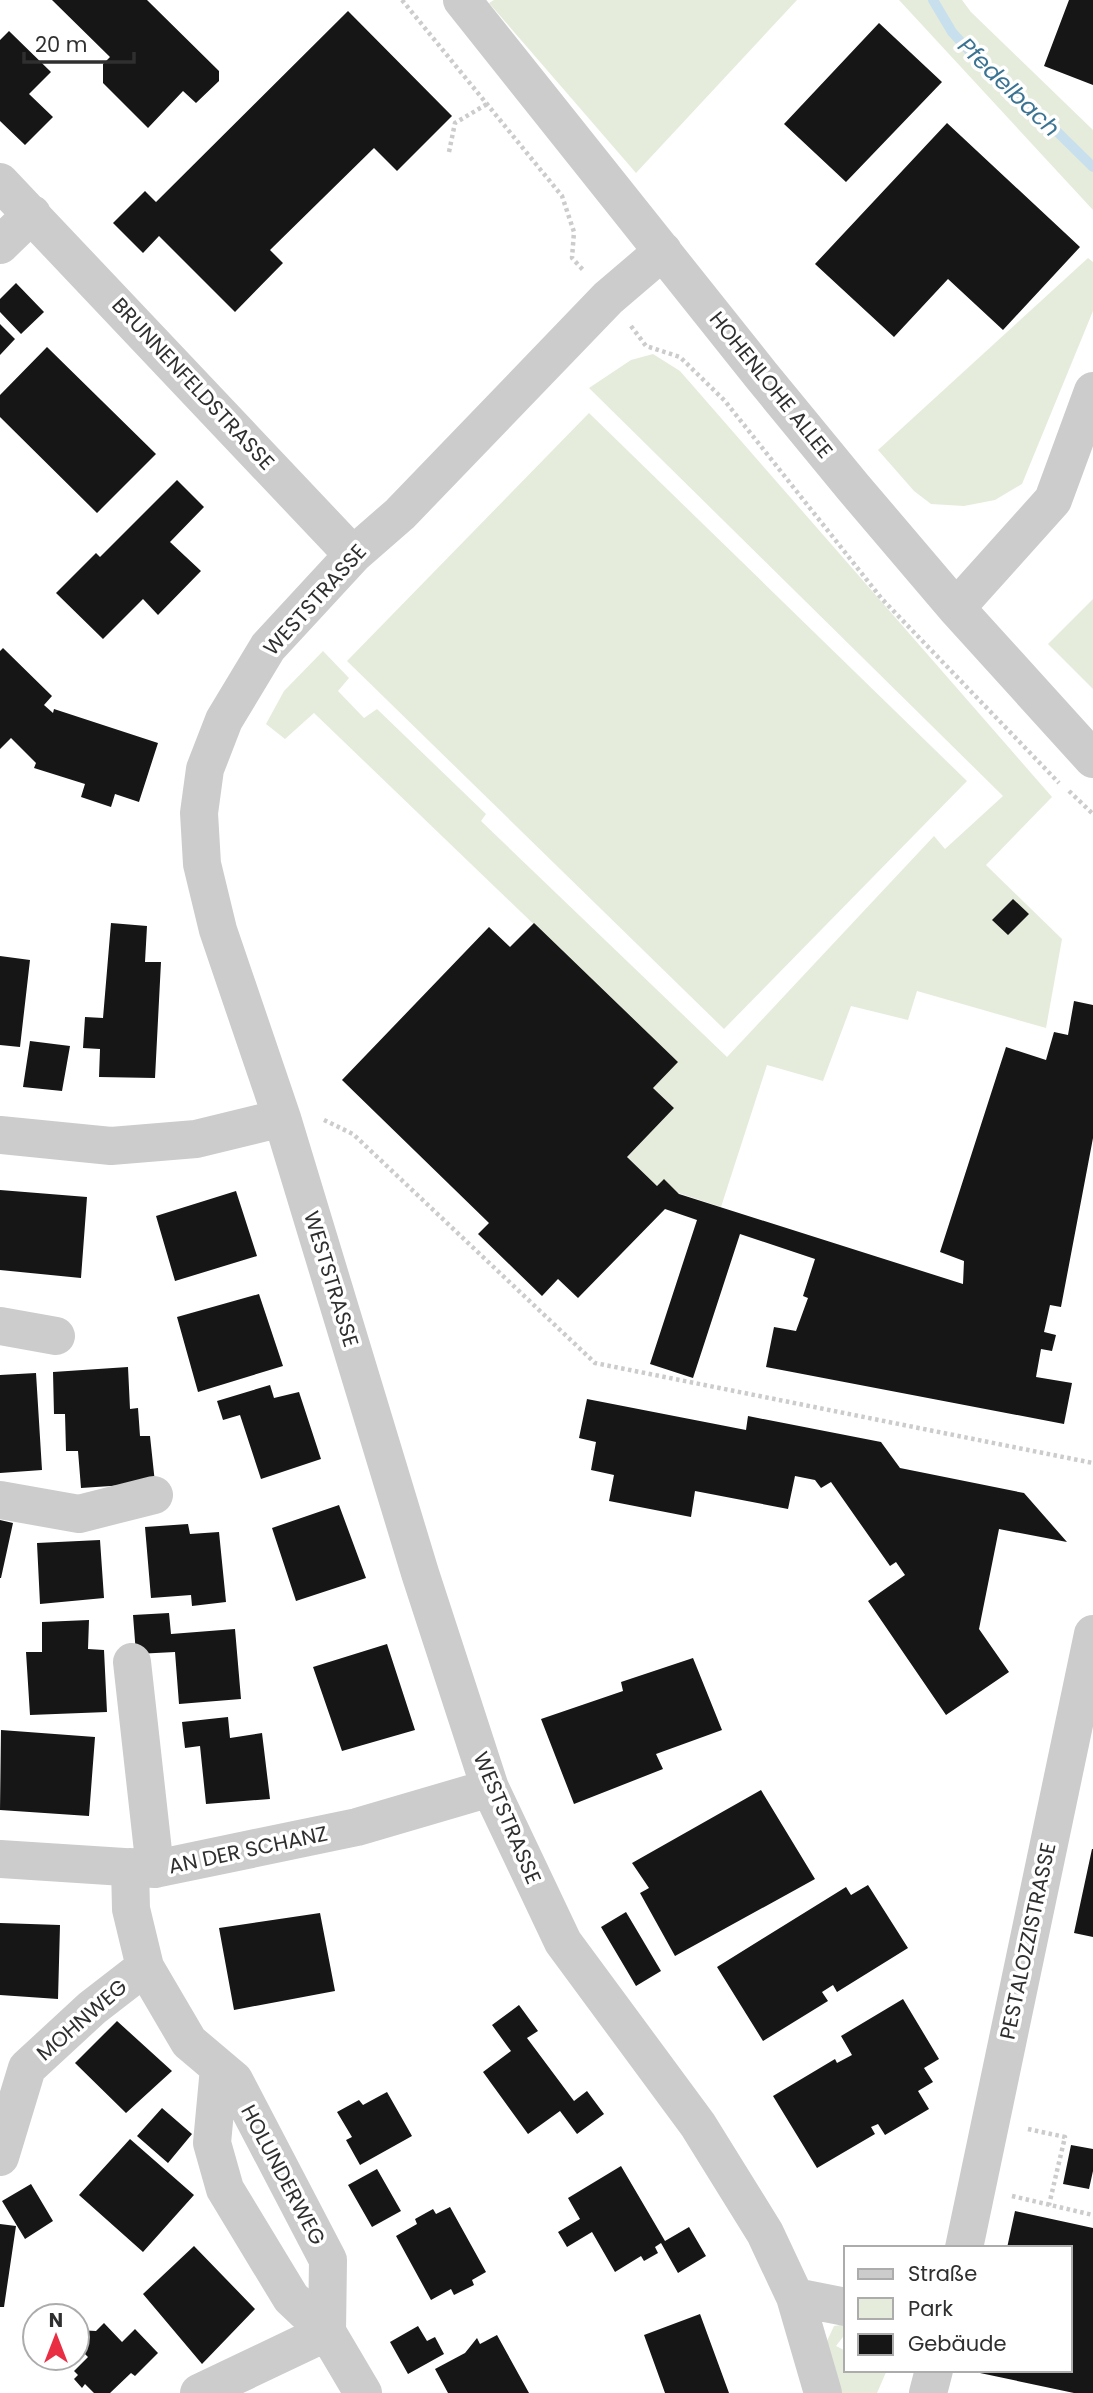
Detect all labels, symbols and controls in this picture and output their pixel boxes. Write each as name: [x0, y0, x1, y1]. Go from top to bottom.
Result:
scale bar: [24, 21, 135, 65]
text: 20 m: [35, 30, 88, 59]
water label: Pfedelbach: [951, 30, 1067, 144]
street label: BRUNNENFELDSTRASSE: [106, 291, 281, 476]
street label: HOHENLOHE ALLEE: [703, 305, 840, 464]
street label: WESTSTRASSE: [257, 538, 373, 662]
street label: WESTSTRASSE: [297, 1207, 366, 1351]
street label: WESTSTRASSE: [467, 1747, 548, 1888]
street label: AN DER SCHANZ: [166, 1818, 330, 1881]
street label: PESTALOZZISTRASSE: [993, 1840, 1063, 2042]
street label: MOHNWEG: [30, 1972, 133, 2067]
street label: HOLUNDERWEG: [234, 2100, 333, 2250]
legend: [844, 2246, 1072, 2372]
text: Straße: [908, 2259, 977, 2288]
text: Park: [908, 2294, 953, 2323]
north arrow: [21, 2302, 91, 2372]
text: N: [49, 2307, 63, 2334]
text: Gebäude: [908, 2329, 1006, 2358]

